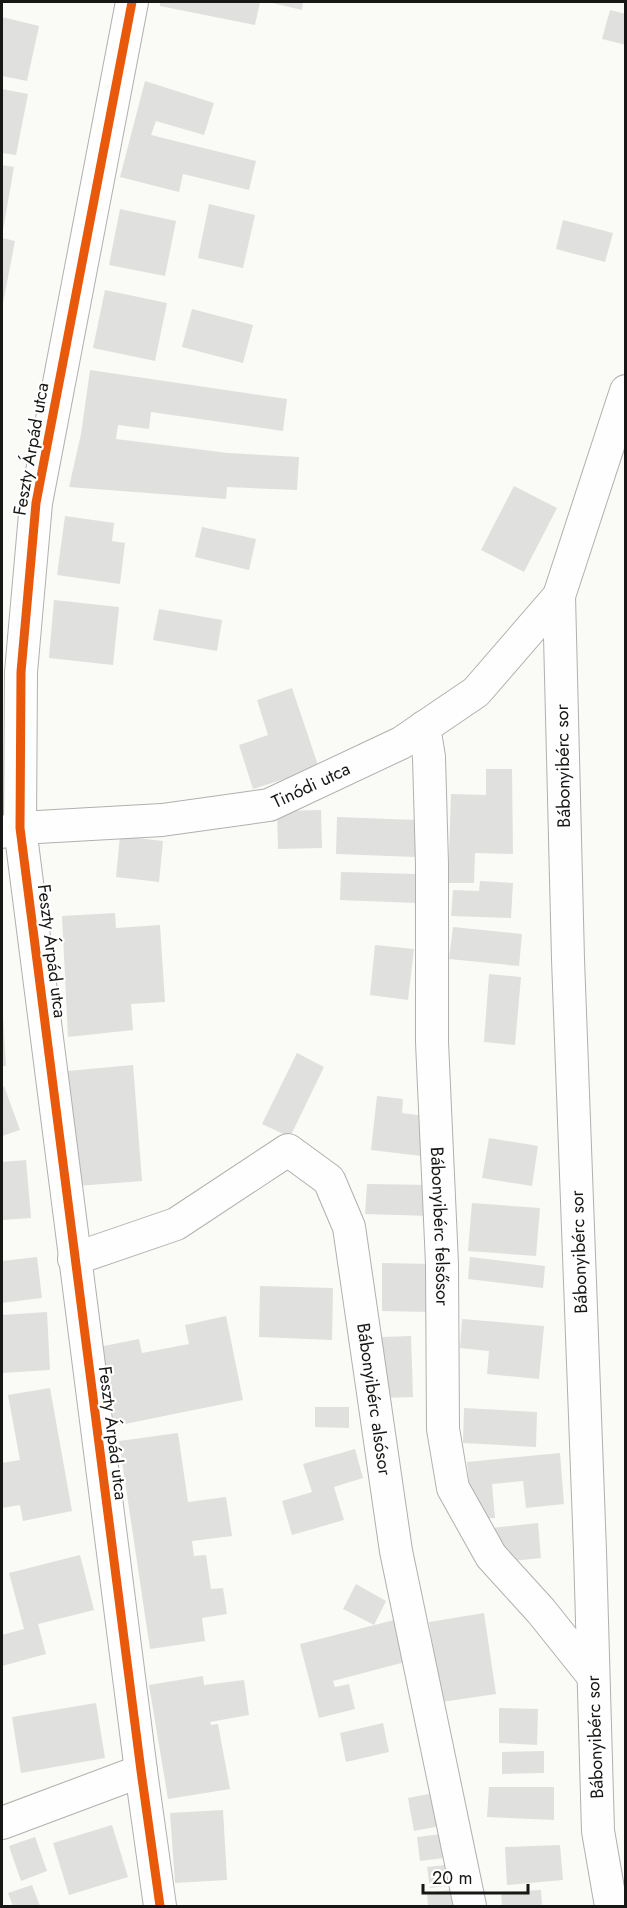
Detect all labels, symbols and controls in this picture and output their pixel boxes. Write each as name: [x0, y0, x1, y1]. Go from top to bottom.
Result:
street label: Feszty Árpád utca: [7, 380, 55, 518]
street label: Bábonyibérc sor: [549, 703, 577, 828]
street label: Tinódi utca: [267, 756, 354, 815]
street label: Feszty Árpád utca: [31, 883, 73, 1019]
street label: Bábonyibérc felsősor: [424, 1146, 455, 1307]
street label: Bábonyibérc sor: [564, 1189, 594, 1314]
street label: Bábonyibérc alsósor: [350, 1321, 398, 1478]
street label: Feszty Árpád utca: [92, 1365, 134, 1501]
street label: Bábonyibérc sor: [580, 1674, 610, 1799]
scale bar: [423, 1857, 528, 1895]
text: 20 m: [432, 1865, 472, 1891]

